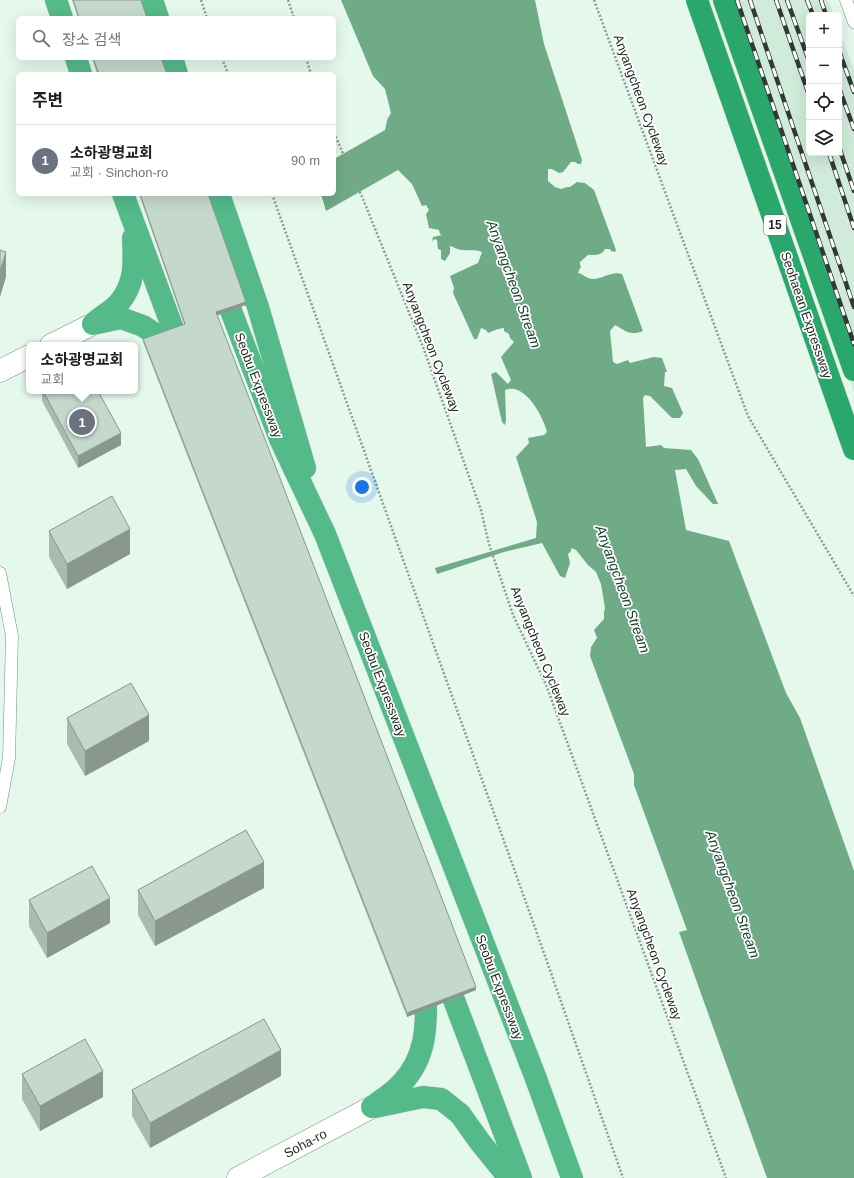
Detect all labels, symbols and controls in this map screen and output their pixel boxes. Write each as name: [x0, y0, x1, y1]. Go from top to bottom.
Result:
map controls: [806, 12, 842, 156]
button: +: [806, 12, 842, 48]
search box: [16, 16, 336, 60]
icon: search: [30, 27, 52, 49]
text: 장소 검색: [62, 31, 121, 48]
street label: Anyangcheon Cycleway: [611, 32, 672, 168]
button: −: [806, 48, 842, 84]
button: locate: [806, 84, 842, 120]
text: 주변: [32, 91, 63, 110]
button: layers: [806, 120, 842, 156]
text: 소하광명교회: [70, 144, 153, 161]
text: 1: [41, 153, 49, 168]
text: 90 m: [291, 153, 320, 168]
text: 교회 · Sinchon-ro: [70, 165, 168, 180]
road number: 15: [764, 215, 786, 235]
water label: Anyangcheon Stream: [483, 217, 545, 350]
street label: Seohaean Expressway: [778, 250, 835, 381]
street label: Anyangcheon Cycleway: [400, 280, 464, 415]
street label: Seobu Expressway: [232, 331, 286, 440]
popup: [26, 342, 138, 394]
text: 소하광명교회: [41, 351, 123, 368]
text: 교회: [41, 372, 65, 387]
pin: 1: [69, 407, 95, 437]
your location: [352, 477, 372, 497]
water label: Anyangcheon Stream: [592, 522, 654, 655]
street label: Anyangcheon Cycleway: [508, 584, 574, 719]
street label: Seobu Expressway: [356, 630, 410, 739]
water label: Anyangcheon Stream: [702, 827, 764, 960]
street label: Anyangcheon Cycleway: [624, 886, 685, 1022]
street label: Seobu Expressway: [473, 933, 527, 1042]
street label: Soha-ro: [281, 1126, 329, 1161]

